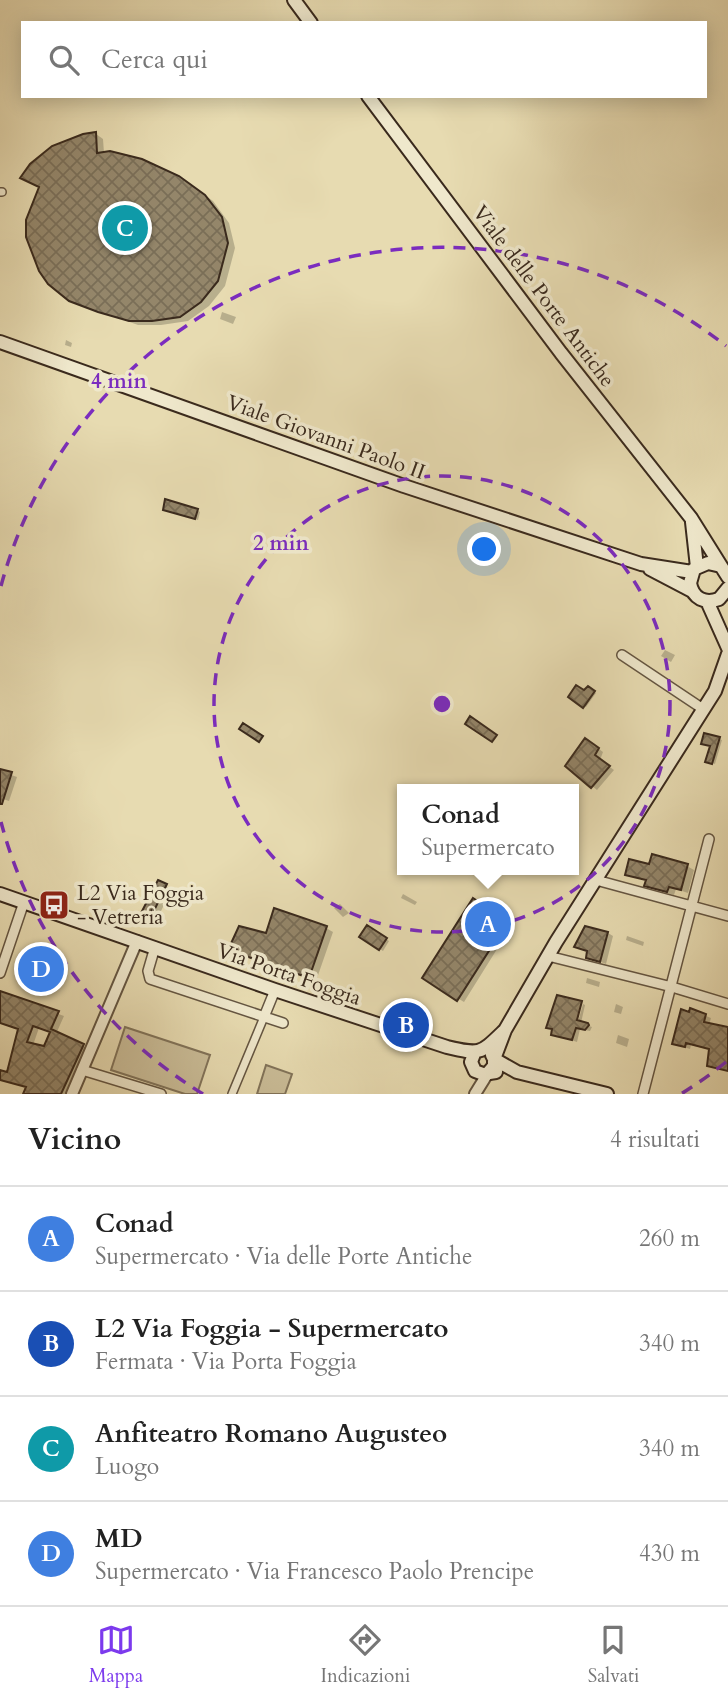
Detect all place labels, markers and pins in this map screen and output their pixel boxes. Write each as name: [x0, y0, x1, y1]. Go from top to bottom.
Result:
pin: C: [102, 202, 148, 254]
centre of rings: [430, 692, 454, 716]
place label: L2 Via Foggia - Vetreria: [77, 879, 204, 932]
bus stop icon: L2 Via Foggia - Vetreria: [37, 888, 71, 922]
pin: A: [465, 898, 511, 950]
pin: D: [18, 943, 64, 995]
pin: B: [383, 999, 429, 1051]

